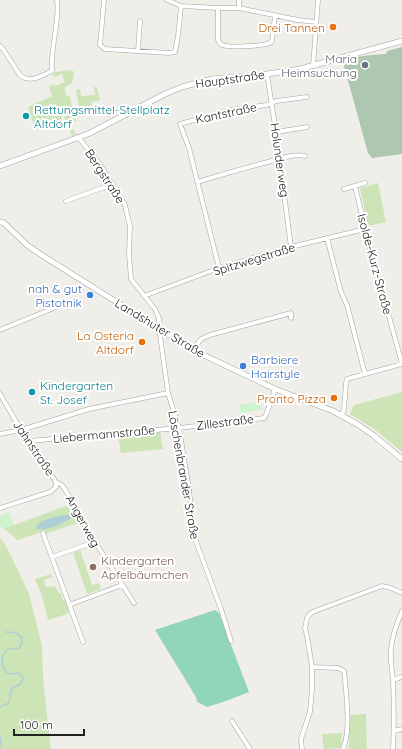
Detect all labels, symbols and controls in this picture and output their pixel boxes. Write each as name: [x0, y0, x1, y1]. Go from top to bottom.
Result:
place label: Drei Tannen: [258, 20, 325, 35]
marker: Drei Tannen: [328, 22, 338, 32]
place label: Maria Heimsuchung: [281, 51, 357, 80]
marker: Maria Heimsuchung: [360, 60, 370, 70]
street label: Hauptstraße: [194, 67, 266, 91]
street label: Kantstraße: [194, 99, 258, 127]
place label: Rettungsmittel-Stellplatz Altdorf: [34, 102, 170, 131]
marker: Rettungsmittel-Stellplatz Altdorf: [21, 111, 31, 121]
street label: Holunderweg: [267, 122, 293, 198]
street label: Bergstraße: [82, 146, 128, 206]
street label: Isolde-Kurz-Straße: [354, 212, 396, 316]
street label: Spitzwegstraße: [211, 239, 297, 279]
place label: nah & gut Pistotnik: [28, 281, 82, 310]
marker: nah & gut Pistotnik: [85, 290, 95, 300]
street label: Landshuter Straße: [112, 295, 208, 361]
place label: La Osteria Altdorf: [77, 328, 135, 357]
marker: La Osteria Altdorf: [137, 337, 147, 347]
place label: Barbiere Hairstyle: [251, 352, 300, 381]
marker: Barbiere Hairstyle: [238, 361, 248, 371]
place label: Kindergarten St. Josef: [40, 378, 113, 407]
marker: Kindergarten St. Josef: [27, 387, 37, 397]
place label: Pronto Pizza: [257, 391, 326, 406]
marker: Pronto Pizza: [329, 393, 339, 403]
street label: Löschenbrander Straße: [165, 409, 203, 541]
street label: Zillestraße: [195, 411, 255, 433]
street label: Jahnstraße: [10, 418, 58, 479]
street label: Liebermannstraße: [53, 422, 156, 446]
street label: Angerweg: [63, 492, 103, 550]
place label: Kindergarten Apfelbäumchen: [101, 553, 188, 582]
marker: Kindergarten Apfelbäumchen: [88, 562, 98, 572]
scale bar: [14, 711, 84, 737]
text: 100 m: [20, 717, 53, 732]

